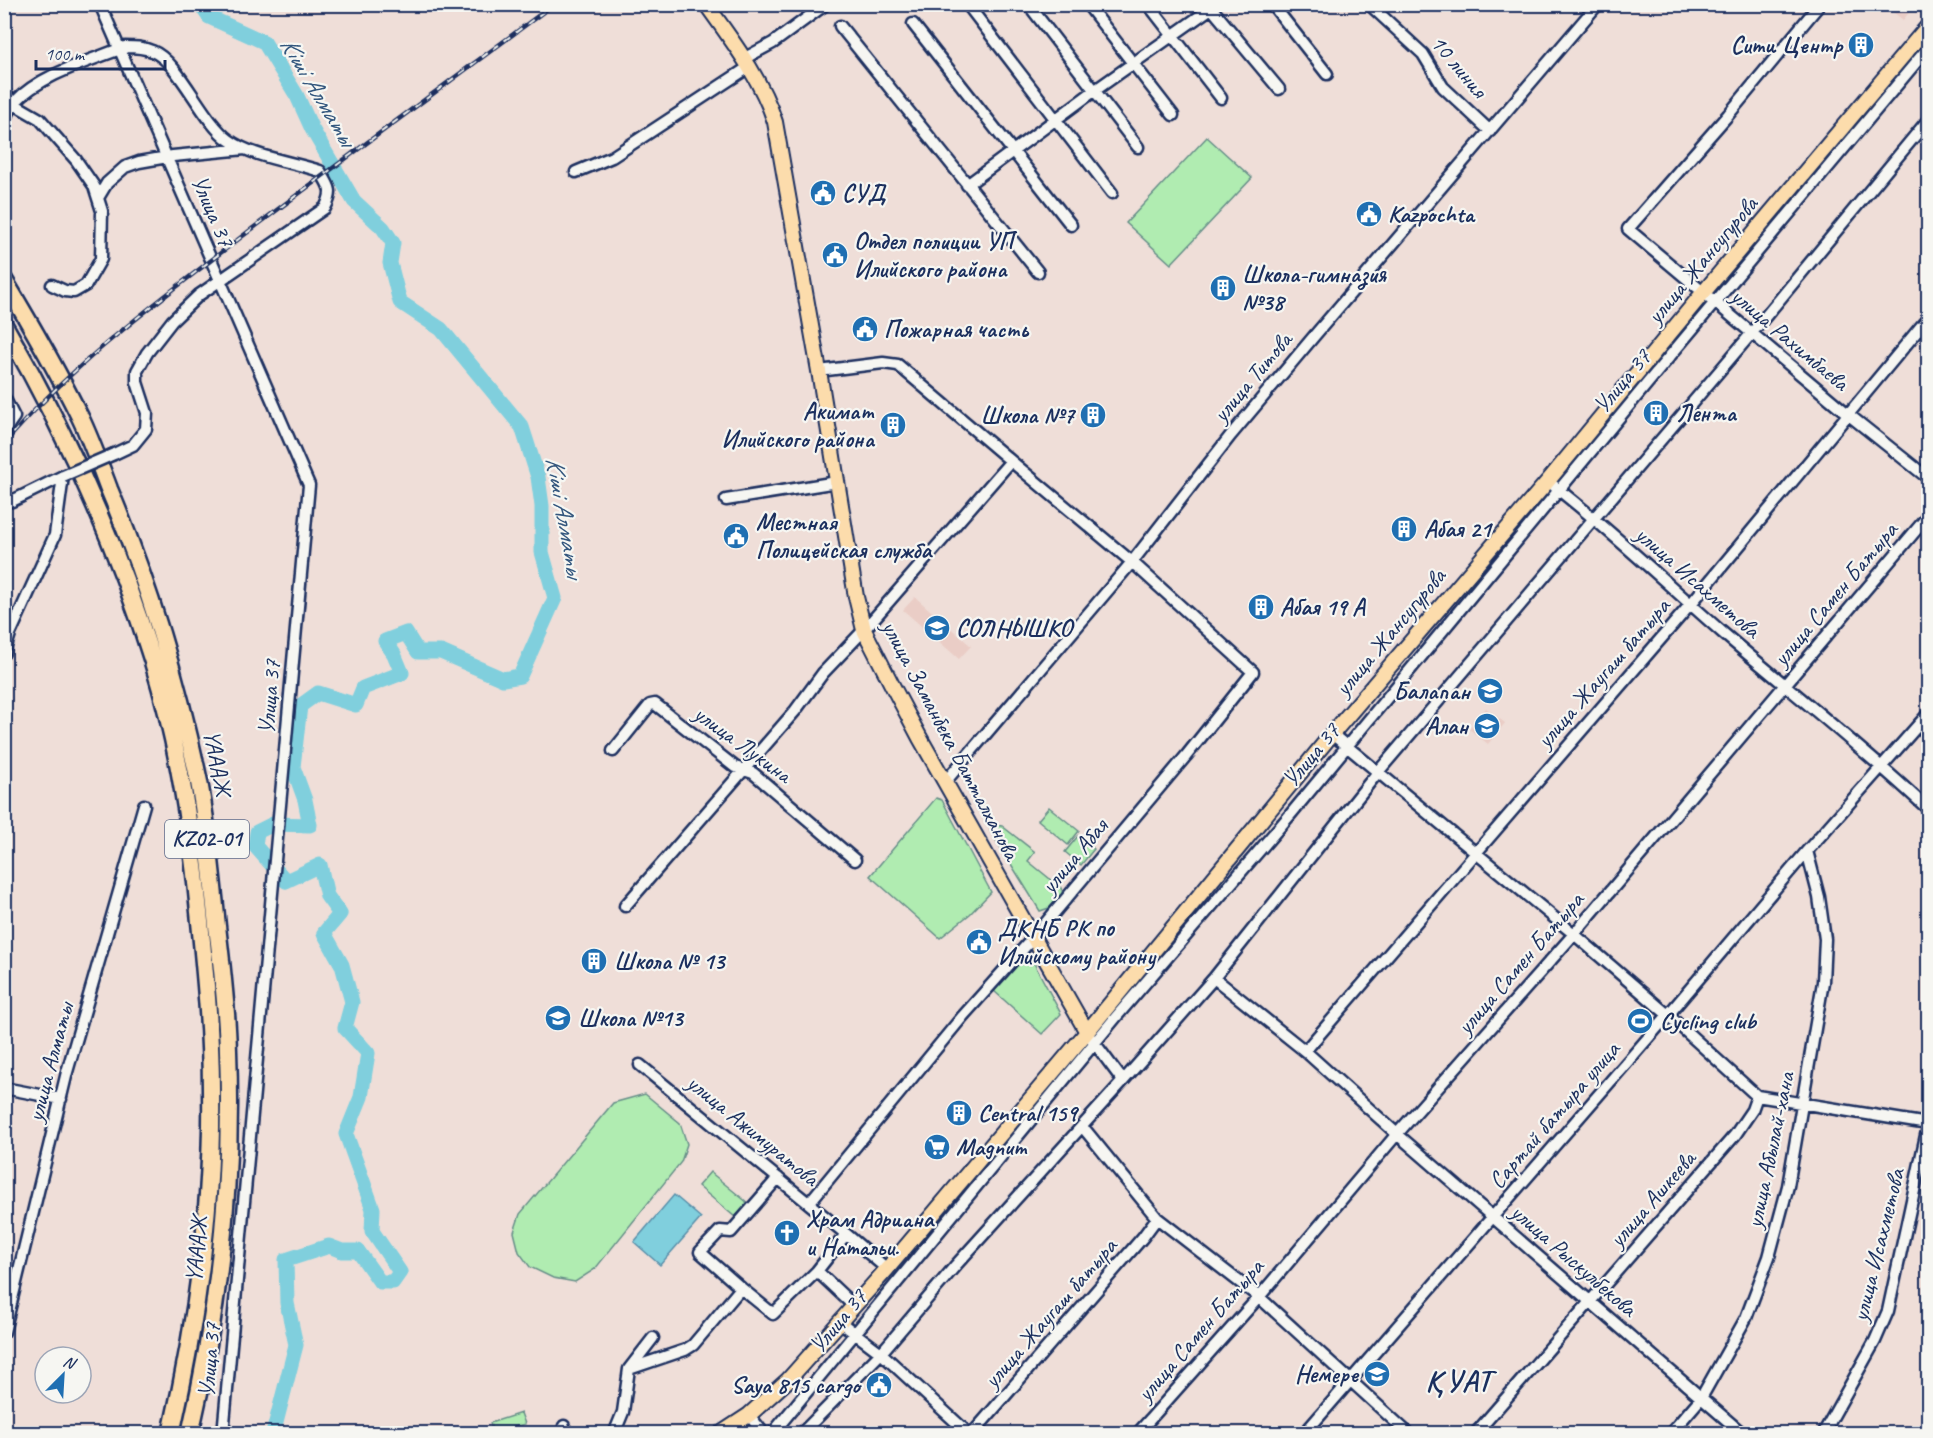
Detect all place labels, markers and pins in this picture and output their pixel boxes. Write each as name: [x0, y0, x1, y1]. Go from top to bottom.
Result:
place label: Сити Центр: [1731, 30, 1844, 60]
building icon: Сити Центр: [1846, 30, 1876, 60]
public building icon: СУД: [808, 178, 838, 208]
place label: СУД: [842, 178, 887, 208]
public building icon: Kazpochta: [1354, 199, 1384, 229]
place label: Kazpochta: [1388, 199, 1476, 229]
place label: Отдел полиции УП Илийского района: [854, 226, 1018, 284]
public building icon: Отдел полиции УП Илийского района: [820, 240, 850, 270]
place label: Школа-гимназия №38: [1242, 259, 1387, 317]
building icon: Школа-гимназия №38: [1208, 273, 1238, 303]
public building icon: Пожарная часть: [850, 314, 880, 344]
place label: Пожарная часть: [884, 314, 1030, 344]
place label: Акимат Илийского района: [721, 396, 875, 454]
building icon: Лента: [1641, 398, 1671, 428]
place label: Лента: [1676, 398, 1738, 428]
place label: Школа №7: [980, 400, 1076, 430]
building icon: Школа №7: [1078, 400, 1108, 430]
building icon: Акимат Илийского района: [878, 410, 908, 440]
place label: Местная Полицейская служба: [756, 507, 934, 565]
building icon: Абая 21: [1389, 514, 1419, 544]
place label: Абая 21: [1424, 514, 1494, 544]
public building icon: Местная Полицейская служба: [721, 521, 751, 551]
building icon: Абая 19 А: [1246, 592, 1276, 622]
place label: Абая 19 А: [1280, 592, 1366, 622]
school or university icon: СОЛНЫШКО: [922, 613, 952, 643]
place label: СОЛНЫШКО: [956, 613, 1074, 643]
place label: Балапан: [1394, 676, 1472, 706]
school or university icon: Балапан: [1475, 676, 1505, 706]
place label: Алан: [1425, 711, 1469, 741]
school or university icon: Алан: [1472, 711, 1502, 741]
place label: ДКНБ РК по Илийскому району: [998, 913, 1157, 971]
public building icon: ДКНБ РК по Илийскому району: [964, 927, 994, 957]
building icon: Школа № 13: [579, 946, 609, 976]
place label: Школа № 13: [614, 946, 726, 976]
school or university icon: Школа №13: [543, 1003, 573, 1033]
place label: Школа №13: [578, 1003, 685, 1033]
sports icon: Cycling club: [1625, 1006, 1655, 1036]
place label: Cycling club: [1660, 1006, 1757, 1036]
building icon: Central 159: [944, 1098, 974, 1128]
place label: Central 159: [978, 1098, 1079, 1128]
supermarket icon: Magnum: [922, 1132, 952, 1162]
place label: Magnum: [956, 1132, 1028, 1162]
place label: Храм Адриана и Натальи.: [806, 1204, 936, 1262]
church icon: Храм Адриана и Натальи.: [772, 1218, 802, 1248]
place label: Немере: [1295, 1359, 1360, 1389]
school or university icon: Немере: [1362, 1359, 1392, 1389]
place label: Saya 815 cargo: [731, 1370, 862, 1400]
public building icon: Saya 815 cargo: [864, 1370, 894, 1400]

